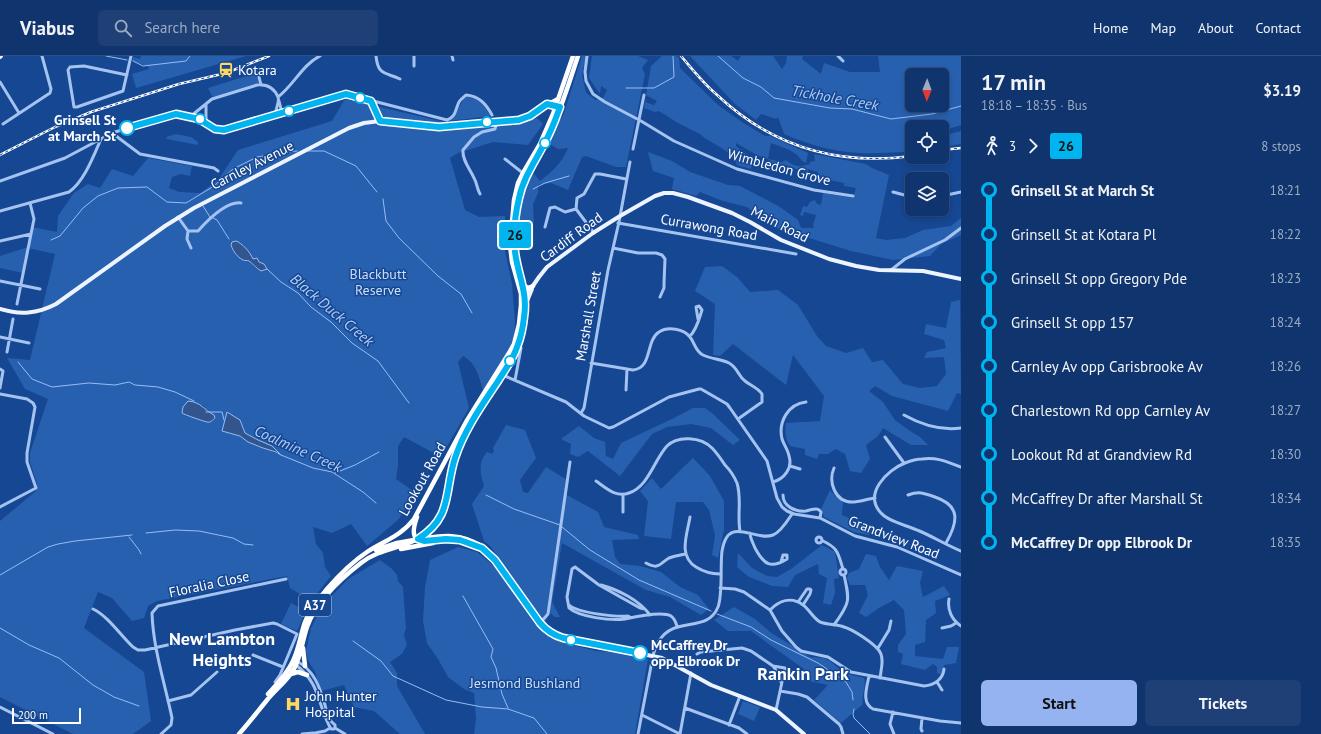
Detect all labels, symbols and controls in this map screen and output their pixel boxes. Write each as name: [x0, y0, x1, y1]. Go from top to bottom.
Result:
search box: [98, 10, 378, 46]
text: Viabus: [20, 16, 74, 40]
icon: search: [112, 17, 134, 39]
text: Search here: [144, 18, 220, 37]
text: Home: [1093, 19, 1128, 37]
text: Map: [1150, 19, 1176, 37]
text: About: [1198, 19, 1234, 37]
text: Contact: [1256, 19, 1301, 37]
station icon: Kotara: [217, 61, 235, 79]
place label: Kotara: [238, 61, 277, 79]
north arrow: [905, 68, 949, 112]
map controls: [905, 68, 949, 216]
text: 17 min: [981, 68, 1046, 96]
water label: Tickhole Creek: [790, 81, 881, 115]
text: $3.19: [1263, 81, 1301, 100]
unlabelled marker: [354, 92, 366, 104]
text: 18:18 – 18:35 · Bus: [981, 97, 1087, 114]
unlabelled marker: [283, 105, 295, 117]
place label: Grinsell St at March St: [48, 111, 116, 145]
unlabelled marker: [194, 113, 206, 125]
unlabelled marker: [481, 116, 493, 128]
marker: Grinsell St at March St: [119, 120, 135, 136]
button: locate: [905, 120, 949, 164]
icon: walk: [981, 135, 1003, 157]
icon: forward: [1022, 135, 1044, 157]
street label: Carnley Avenue: [207, 136, 297, 194]
unlabelled marker: [539, 137, 551, 149]
text: 26: [1058, 137, 1074, 155]
text: 3: [1009, 138, 1016, 155]
text: 8 stops: [1261, 138, 1301, 155]
street label: Wimbledon Grove: [725, 145, 833, 189]
button: layers: [905, 172, 949, 216]
text: Grinsell St at March St: [1011, 181, 1154, 200]
text: 18:21: [1270, 182, 1301, 199]
street label: Main Road: [748, 202, 812, 246]
street label: Cardiff Road: [536, 208, 606, 266]
street label: Currawong Road: [659, 210, 759, 244]
line badge: 26: [497, 222, 533, 248]
text: Grinsell St at Kotara Pl: [1011, 225, 1156, 244]
text: 26: [507, 226, 523, 244]
text: 18:22: [1270, 226, 1301, 243]
park label: Blackbutt Reserve: [350, 265, 407, 299]
water label: Black Duck Creek: [287, 269, 379, 351]
street label: Marshall Street: [571, 269, 605, 362]
text: Grinsell St opp Gregory Pde: [1011, 269, 1187, 288]
text: 18:23: [1270, 270, 1301, 287]
text: Grinsell St opp 157: [1011, 313, 1134, 332]
text: 18:24: [1270, 314, 1301, 331]
unlabelled marker: [504, 355, 516, 367]
text: Carnley Av opp Carisbrooke Av: [1011, 357, 1203, 376]
text: 18:26: [1270, 358, 1301, 375]
text: Charlestown Rd opp Carnley Av: [1011, 401, 1210, 420]
text: 18:27: [1270, 402, 1301, 419]
water label: Coalmine Creek: [252, 421, 346, 477]
street label: Lookout Road: [394, 439, 450, 519]
text: Lookout Rd at Grandview Rd: [1011, 445, 1192, 464]
text: 18:30: [1270, 446, 1301, 463]
text: McCaffrey Dr after Marshall St: [1011, 489, 1203, 508]
text: 18:34: [1270, 490, 1301, 507]
street label: Grandview Road: [846, 511, 942, 563]
text: McCaffrey Dr opp Elbrook Dr: [1011, 533, 1192, 552]
text: 18:35: [1270, 534, 1301, 551]
street label: Floralia Close: [167, 567, 251, 601]
road number: A37: [299, 594, 331, 616]
district label: New Lambton Heights: [169, 627, 275, 671]
unlabelled marker: [565, 634, 577, 646]
place label: McCaffrey Dr opp Elbrook Dr: [651, 636, 740, 670]
marker: McCaffrey Dr opp Elbrook Dr: [632, 645, 648, 661]
district label: Rankin Park: [757, 662, 849, 685]
park label: Jesmond Bushland: [469, 674, 580, 692]
button: Start: [981, 680, 1137, 726]
button: Tickets: [1145, 680, 1301, 726]
place label: John Hunter Hospital: [304, 687, 377, 721]
hospital icon: John Hunter Hospital: [284, 695, 302, 713]
scale bar: [12, 706, 81, 725]
text: 200 m: [18, 708, 48, 722]

